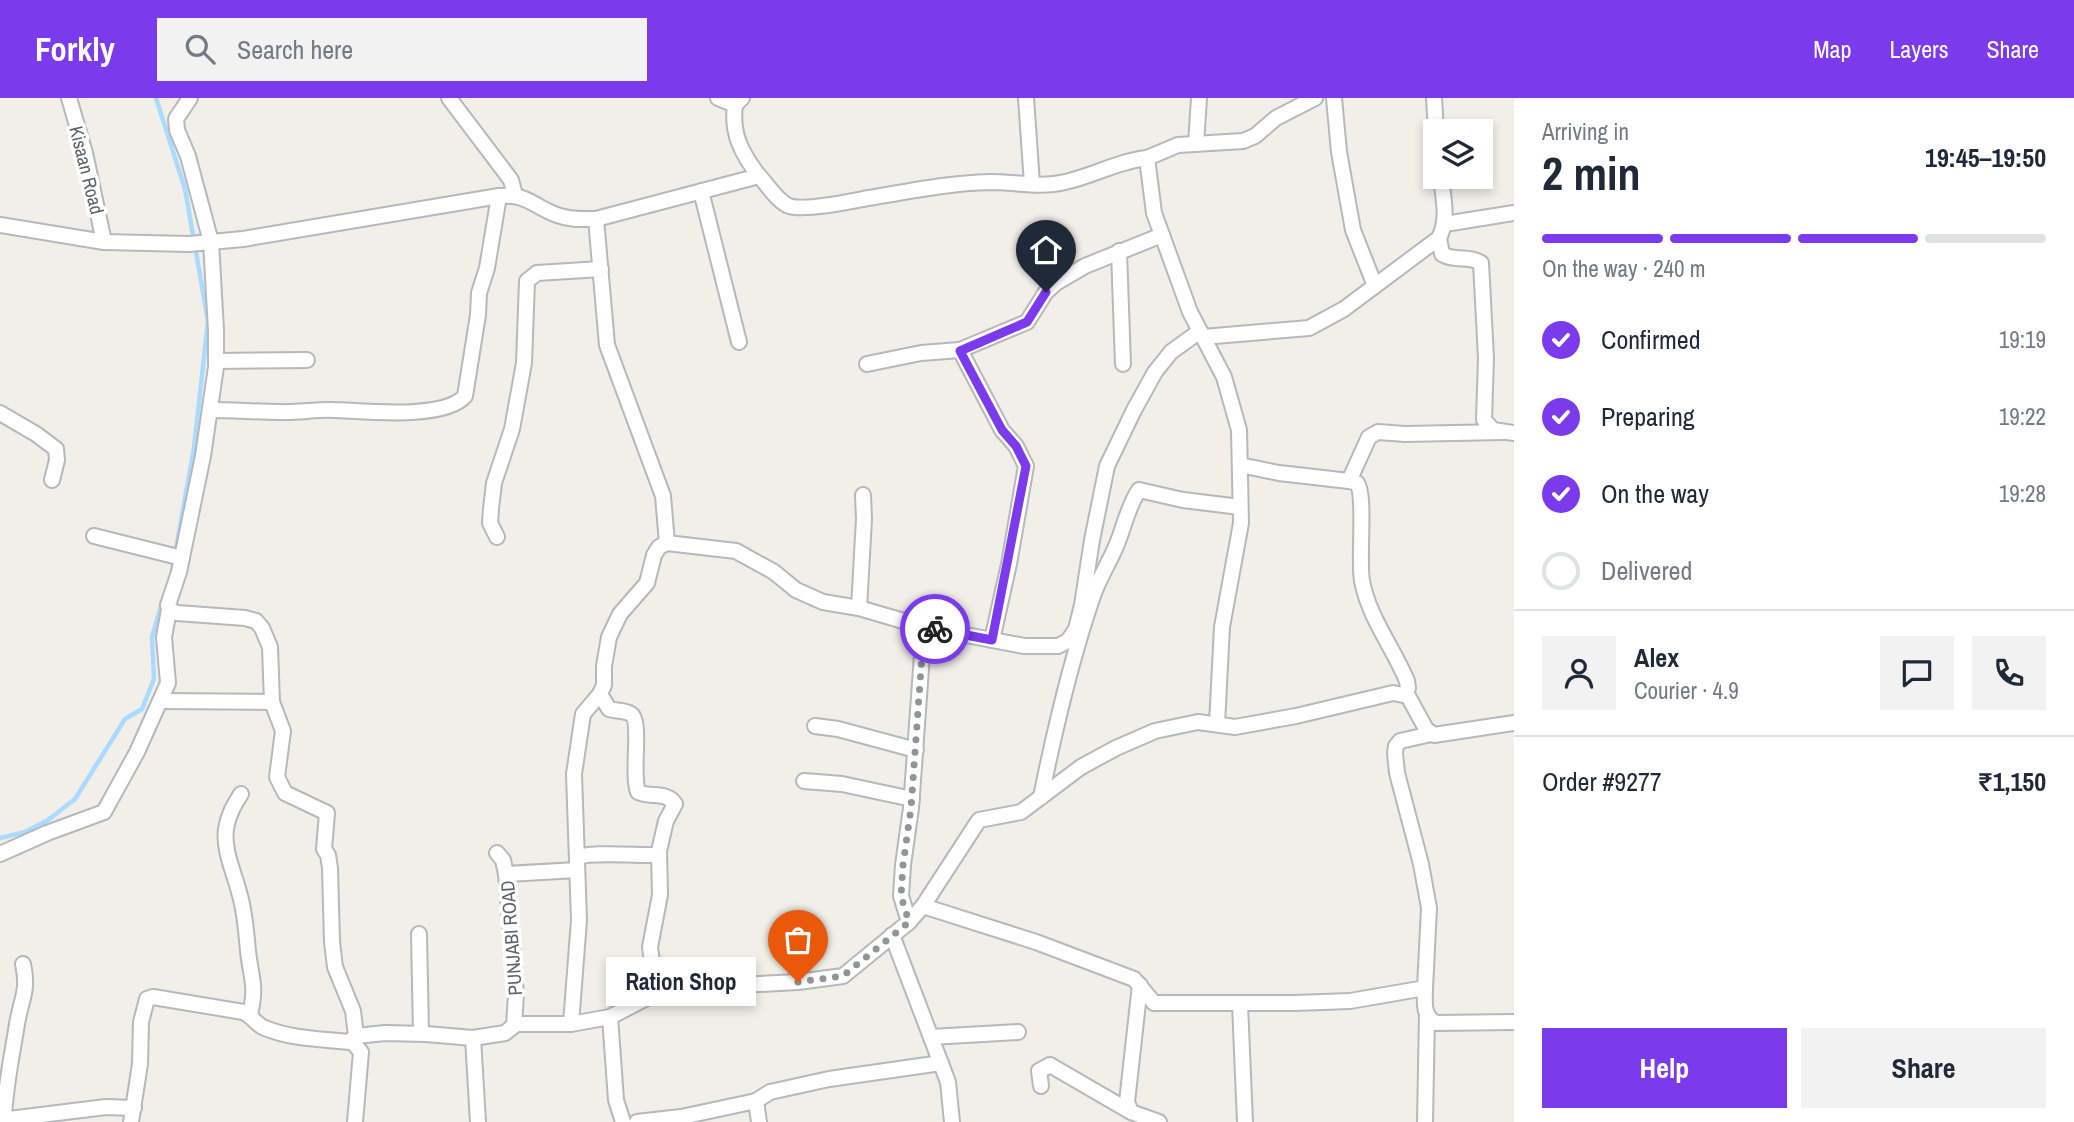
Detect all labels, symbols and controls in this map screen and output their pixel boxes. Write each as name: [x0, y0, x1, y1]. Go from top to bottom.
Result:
search box: [157, 18, 647, 81]
text: Forkly: [35, 27, 115, 71]
icon: search: [181, 30, 219, 68]
text: Search here: [237, 32, 353, 67]
text: Map: [1813, 33, 1851, 65]
text: Layers: [1889, 33, 1948, 65]
text: Share: [1986, 33, 2039, 65]
text: Arriving in: [1542, 116, 1629, 147]
map controls: [1423, 119, 1493, 189]
button: layers: [1423, 119, 1493, 189]
street label: Kisaan Road: [63, 123, 111, 217]
text: 19:45–19:50: [1925, 140, 2046, 175]
text: 2 min: [1542, 142, 1641, 204]
pin: [1016, 220, 1076, 292]
icon: home: [1027, 231, 1065, 269]
text: On the way · 240 m: [1542, 253, 1706, 284]
icon: check: [1542, 321, 1580, 359]
text: Confirmed: [1601, 322, 1701, 357]
text: 19:19: [1999, 324, 2046, 355]
icon: check: [1542, 398, 1580, 436]
text: Preparing: [1601, 399, 1695, 434]
text: 19:22: [1999, 401, 2046, 432]
icon: check: [1542, 475, 1580, 513]
text: On the way: [1601, 476, 1709, 511]
text: 19:28: [1999, 478, 2046, 509]
text: Delivered: [1601, 553, 1692, 588]
courier: [900, 594, 970, 664]
icon: bike: [916, 610, 954, 648]
button: person: [1542, 636, 1616, 710]
button: chat: [1880, 636, 1954, 710]
button: phone: [1972, 636, 2046, 710]
text: Alex: [1634, 640, 1679, 675]
text: Courier · 4.9: [1634, 675, 1739, 706]
text: Order #9277: [1542, 764, 1662, 799]
text: ₹1,150: [1978, 764, 2046, 799]
street label: PUNJABI ROAD: [494, 880, 528, 996]
pin: [768, 910, 828, 982]
icon: bag: [779, 921, 817, 959]
callout: Ration Shop: [606, 958, 756, 1006]
text: Ration Shop: [625, 966, 737, 997]
button: Help: [1542, 1028, 1787, 1108]
button: Share: [1801, 1028, 2046, 1108]

